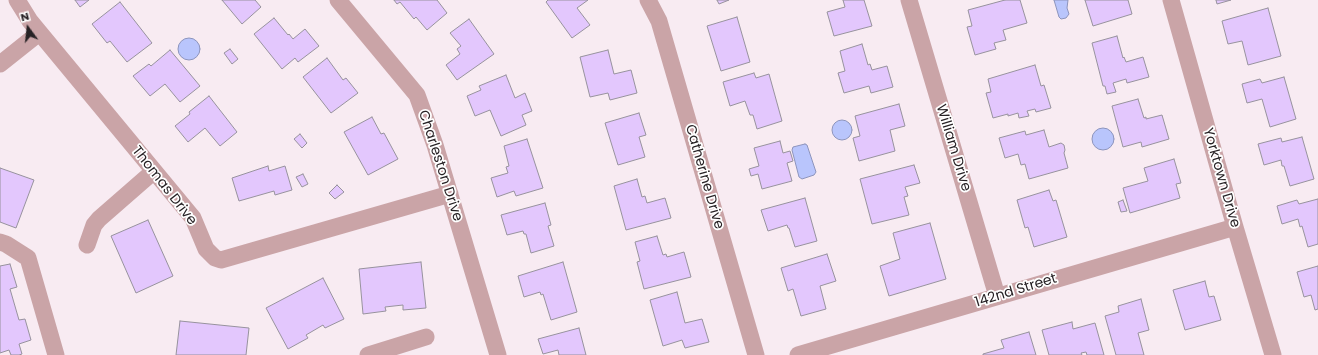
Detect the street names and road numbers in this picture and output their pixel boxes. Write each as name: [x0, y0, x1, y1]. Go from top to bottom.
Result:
street label: William Drive: [932, 102, 974, 194]
street label: Charleston Drive: [414, 108, 466, 224]
street label: Catherine Drive: [681, 123, 727, 231]
street label: Yorktown Drive: [1199, 126, 1243, 230]
street label: Thomas Drive: [128, 143, 200, 229]
street label: 142nd Street: [973, 271, 1059, 311]

